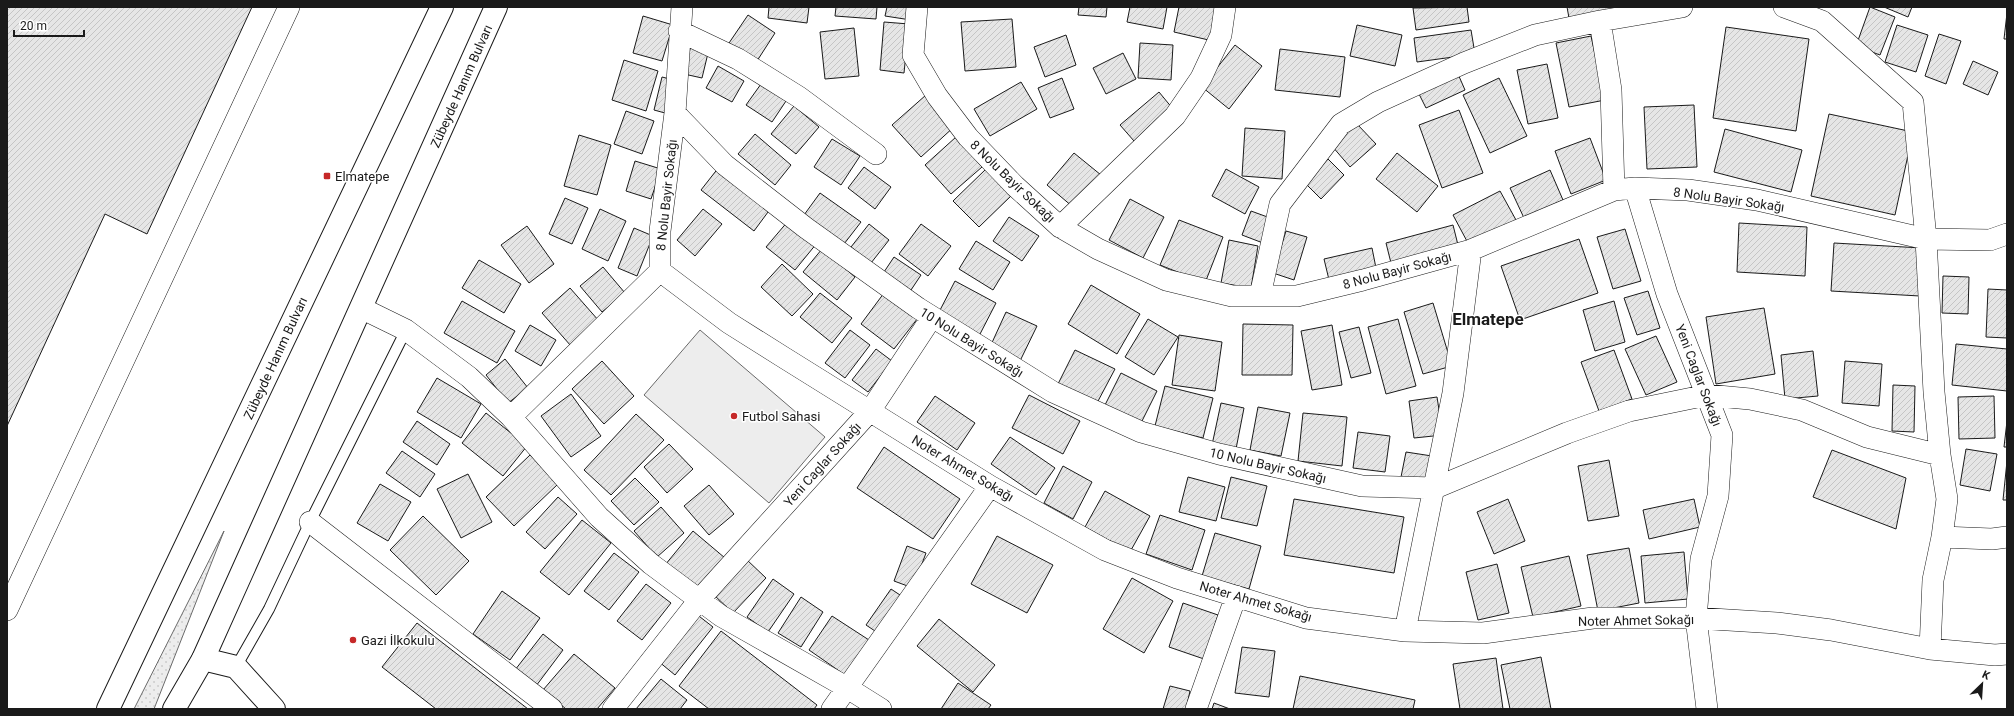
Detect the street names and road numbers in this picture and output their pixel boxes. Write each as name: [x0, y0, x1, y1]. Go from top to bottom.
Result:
street label: Zübeyde Hanım Bulvarı: [428, 22, 495, 150]
street label: 8 Nolu Bayir Sokağı: [967, 137, 1058, 226]
street label: 8 Nolu Bayir Sokağı: [653, 139, 680, 252]
street label: 8 Nolu Bayir Sokağı: [1672, 184, 1785, 215]
street label: 8 Nolu Bayir Sokağı: [1341, 249, 1453, 292]
street label: Zübeyde Hanım Bulvarı: [241, 295, 310, 422]
street label: 10 Nolu Bayir Sokağı: [917, 304, 1026, 380]
street label: Yeni Caglar Sokağı: [1672, 322, 1725, 428]
street label: Yeni Caglar Sokağı: [781, 419, 864, 509]
street label: Noter Ahmet Sokağı: [909, 432, 1016, 505]
street label: 10 Nolu Bayir Sokağı: [1208, 445, 1328, 486]
street label: Noter Ahmet Sokağı: [1198, 578, 1314, 625]
street label: Noter Ahmet Sokağı: [1578, 612, 1694, 629]

